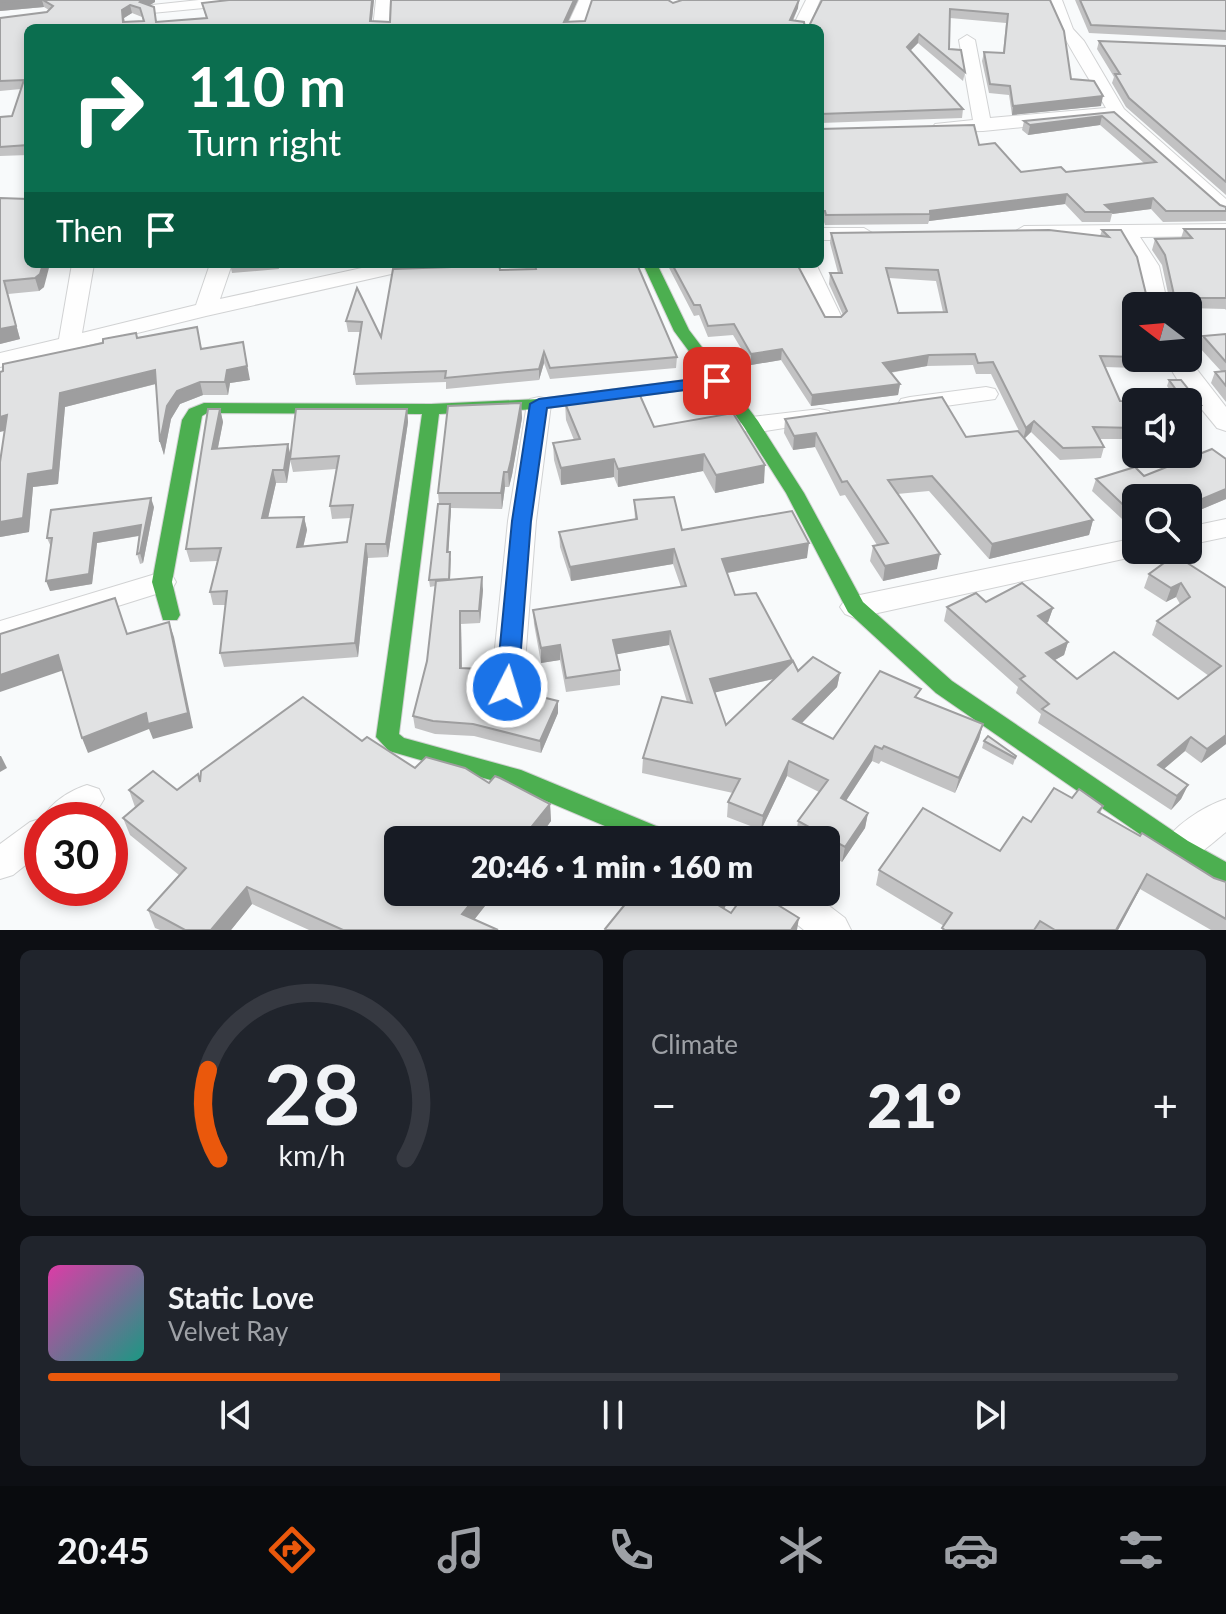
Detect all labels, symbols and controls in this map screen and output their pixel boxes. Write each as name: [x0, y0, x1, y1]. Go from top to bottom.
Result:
text: 110 m: [188, 52, 346, 119]
icon: right: [56, 56, 160, 160]
text: Turn right: [188, 120, 341, 164]
icon: arrive: [139, 208, 183, 252]
text: Then: [56, 212, 123, 248]
north arrow: [1122, 292, 1202, 372]
map controls: [1122, 292, 1202, 564]
pin: [683, 347, 751, 415]
icon: arrive: [695, 359, 739, 403]
button: sound: [1122, 388, 1202, 468]
button: search: [1122, 484, 1202, 564]
position arrow: [465, 645, 549, 729]
speed limit sign: 30: [24, 802, 128, 906]
text: 20:46 · 1 min · 160 m: [471, 848, 753, 884]
text: Climate: [651, 1028, 738, 1060]
text: 28: [263, 1043, 360, 1143]
text: 21°: [867, 1069, 962, 1141]
text: −: [651, 1079, 677, 1131]
text: +: [1152, 1079, 1178, 1131]
text: km/h: [278, 1138, 345, 1172]
text: Static Love: [168, 1279, 314, 1315]
text: Velvet Ray: [168, 1315, 288, 1347]
icon: previous: [214, 1393, 258, 1437]
icon: pause: [591, 1393, 635, 1437]
icon: next: [968, 1393, 1012, 1437]
icon: directions: [264, 1522, 320, 1578]
icon: music: [433, 1522, 489, 1578]
icon: phone: [603, 1522, 659, 1578]
icon: climate: [773, 1522, 829, 1578]
icon: car: [943, 1522, 999, 1578]
icon: filters: [1113, 1522, 1169, 1578]
text: 20:45: [57, 1528, 150, 1572]

